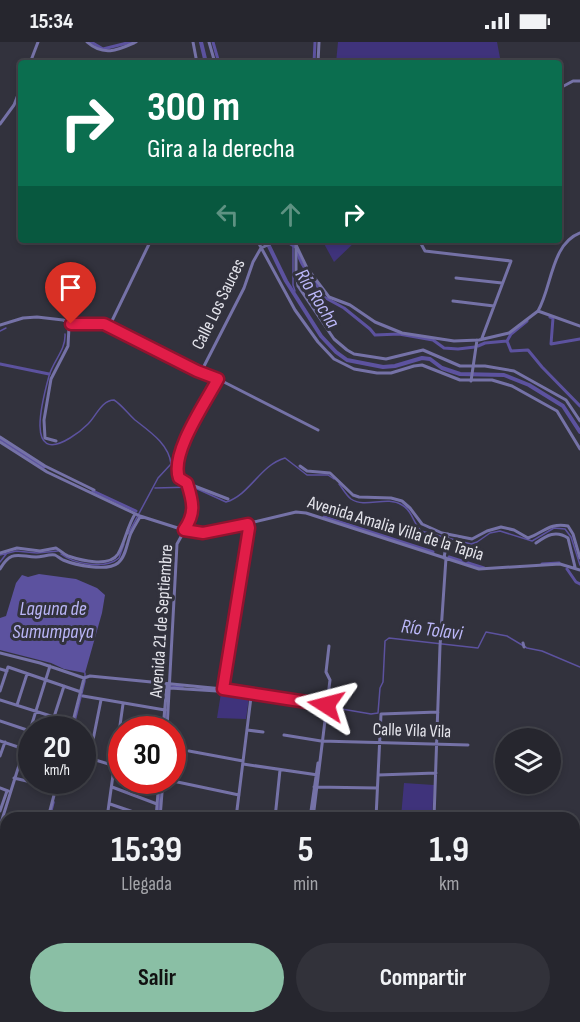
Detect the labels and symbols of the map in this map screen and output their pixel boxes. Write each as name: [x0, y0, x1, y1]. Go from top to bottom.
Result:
street label: Calle Los Sauces: [187, 255, 249, 353]
pin: [45, 262, 96, 324]
water label: Río Rocha: [290, 265, 345, 333]
street label: Avenida Amalia Villa de la Tapia: [304, 491, 486, 565]
street label: Avenida 21 de Septiembre: [146, 544, 177, 699]
water label: Laguna de Sumumpaya: [12, 597, 94, 644]
water label: Río Tolavi: [400, 614, 465, 646]
position arrow: [294, 673, 358, 737]
speed limit sign: 30: [108, 716, 186, 794]
street label: Calle Vila Vila: [372, 719, 452, 742]

